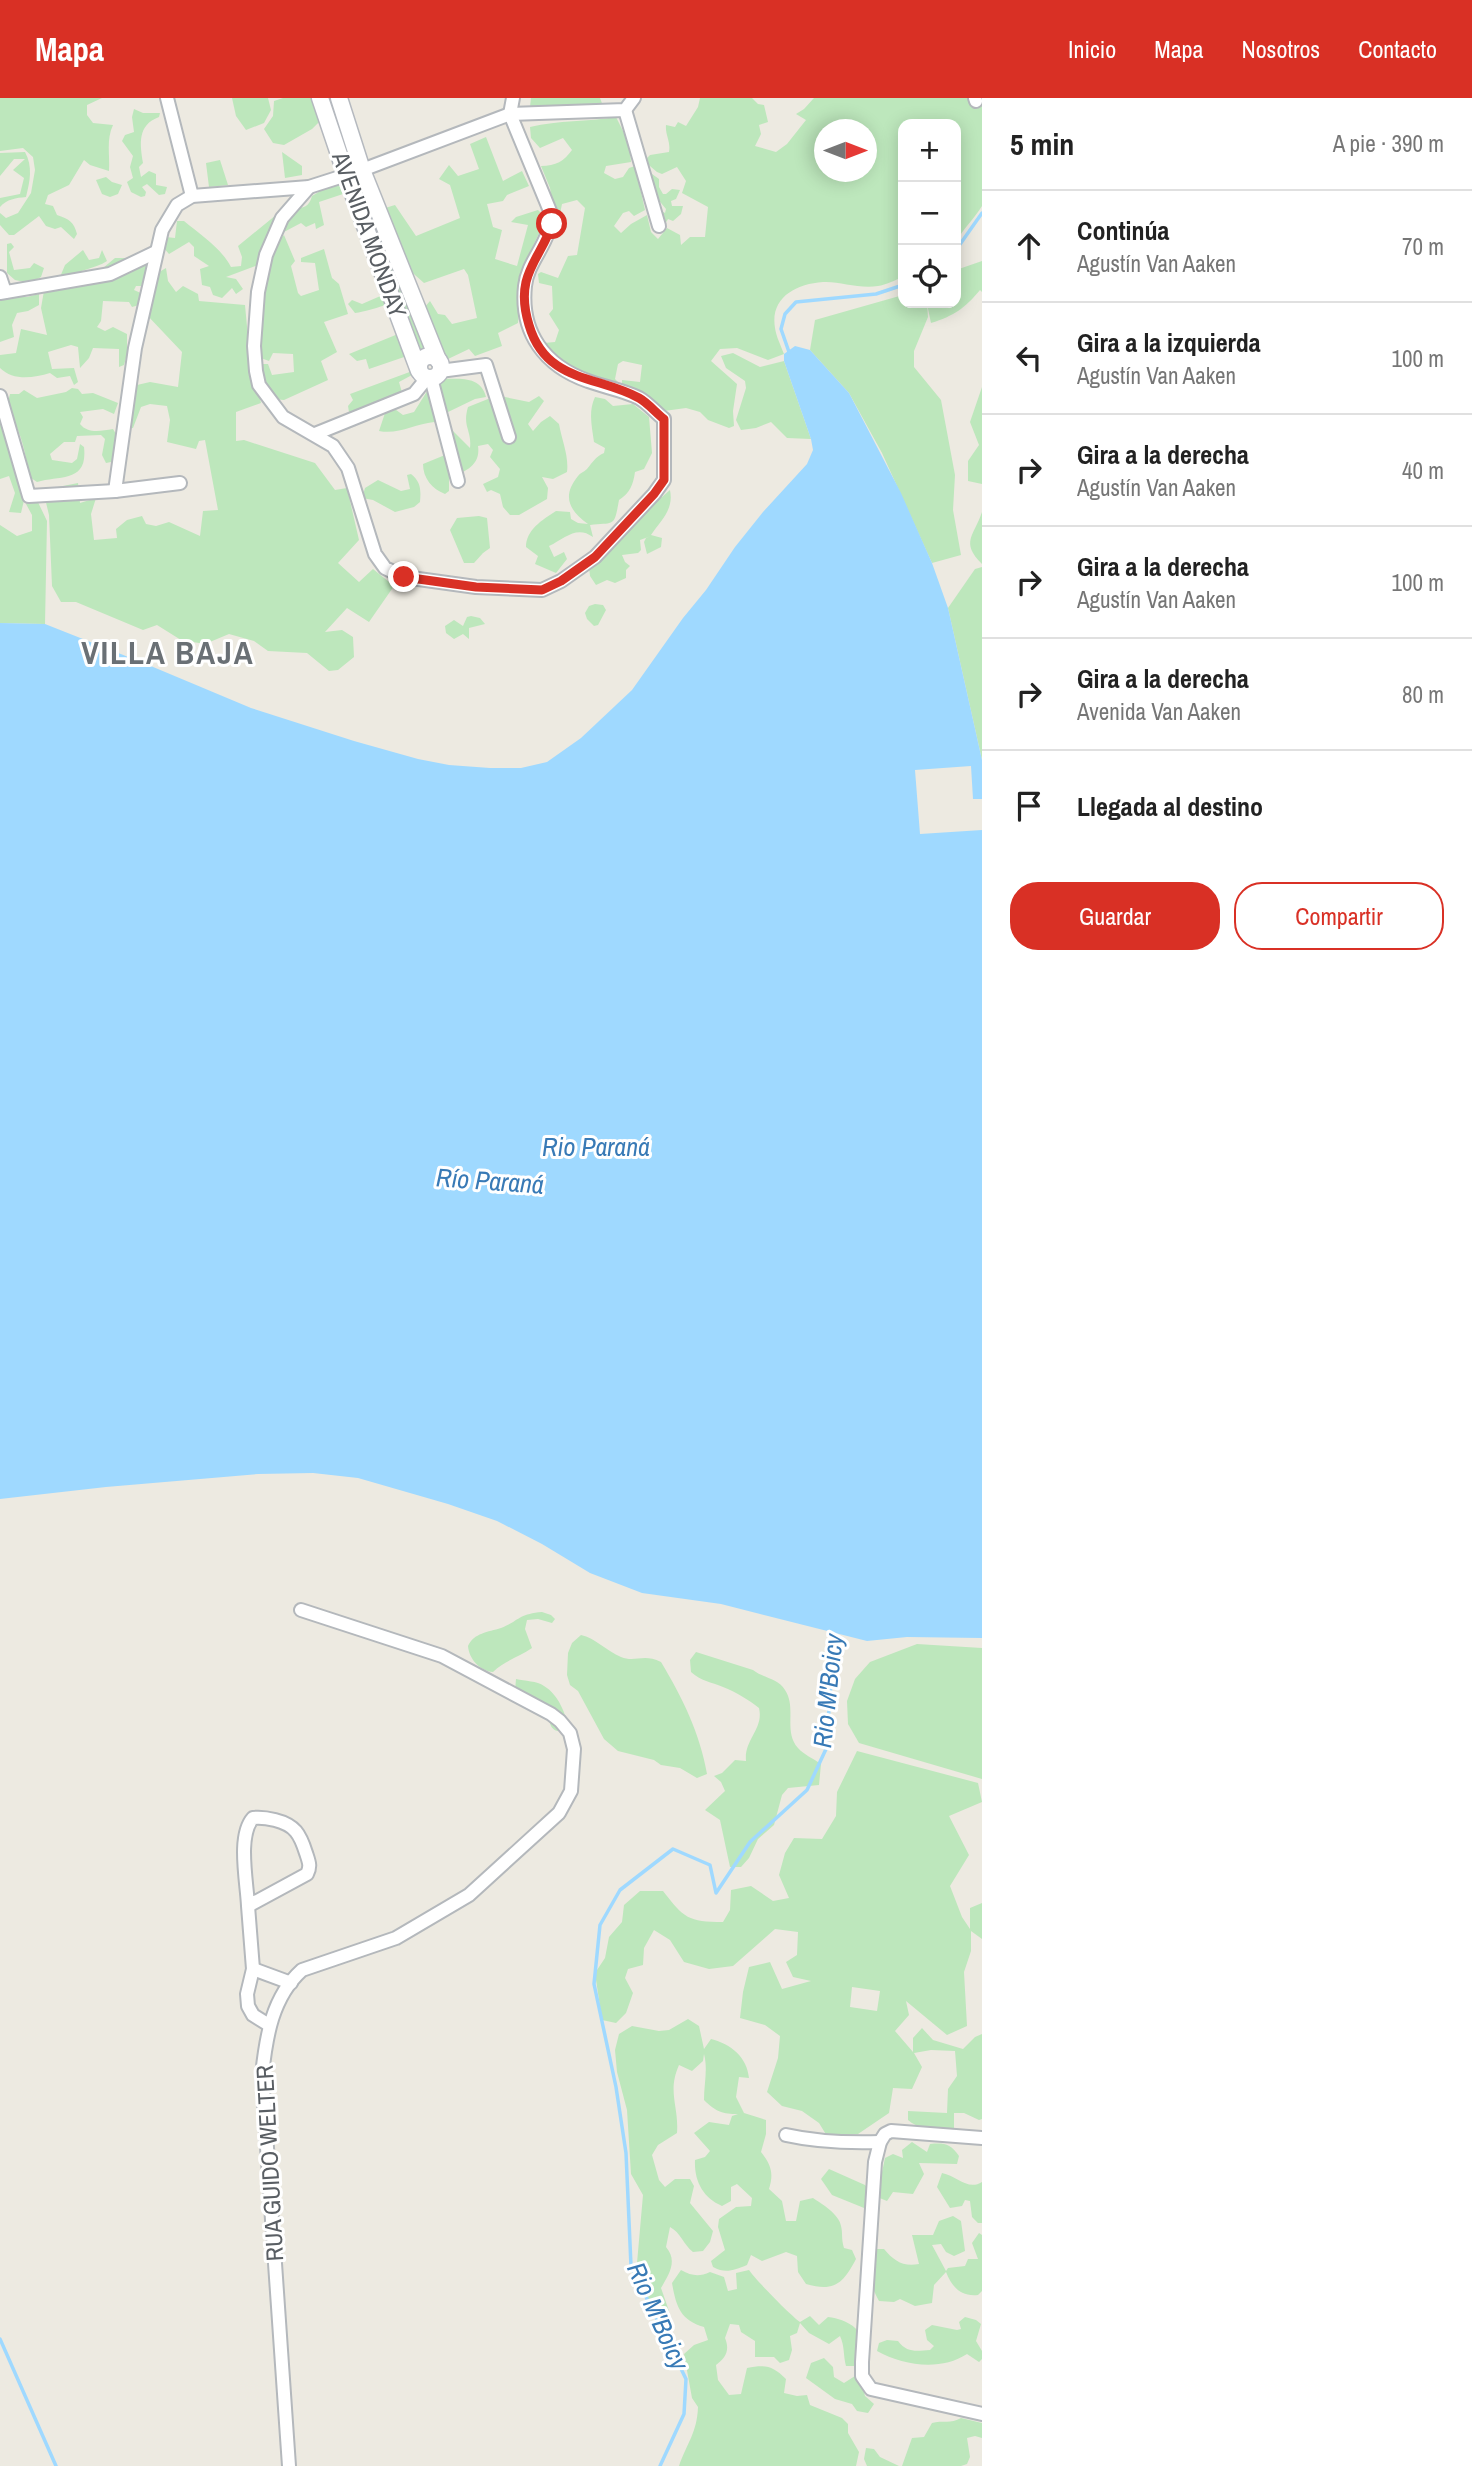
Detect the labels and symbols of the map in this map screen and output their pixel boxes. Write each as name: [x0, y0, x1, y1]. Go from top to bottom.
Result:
north arrow: [814, 119, 877, 182]
street label: AVENIDA MONDAY: [325, 146, 415, 322]
route start: [536, 208, 567, 239]
route end: [388, 561, 419, 592]
district label: VILLA BAJA: [81, 631, 255, 674]
water label: Rio Paraná: [542, 1129, 650, 1164]
water label: Río Paraná: [435, 1159, 545, 1202]
water label: Rio M'Boicy: [804, 1631, 851, 1750]
street label: RUA GUIDO WELTER: [248, 2064, 290, 2262]
water label: Rio M'Boicy: [619, 2256, 698, 2376]

